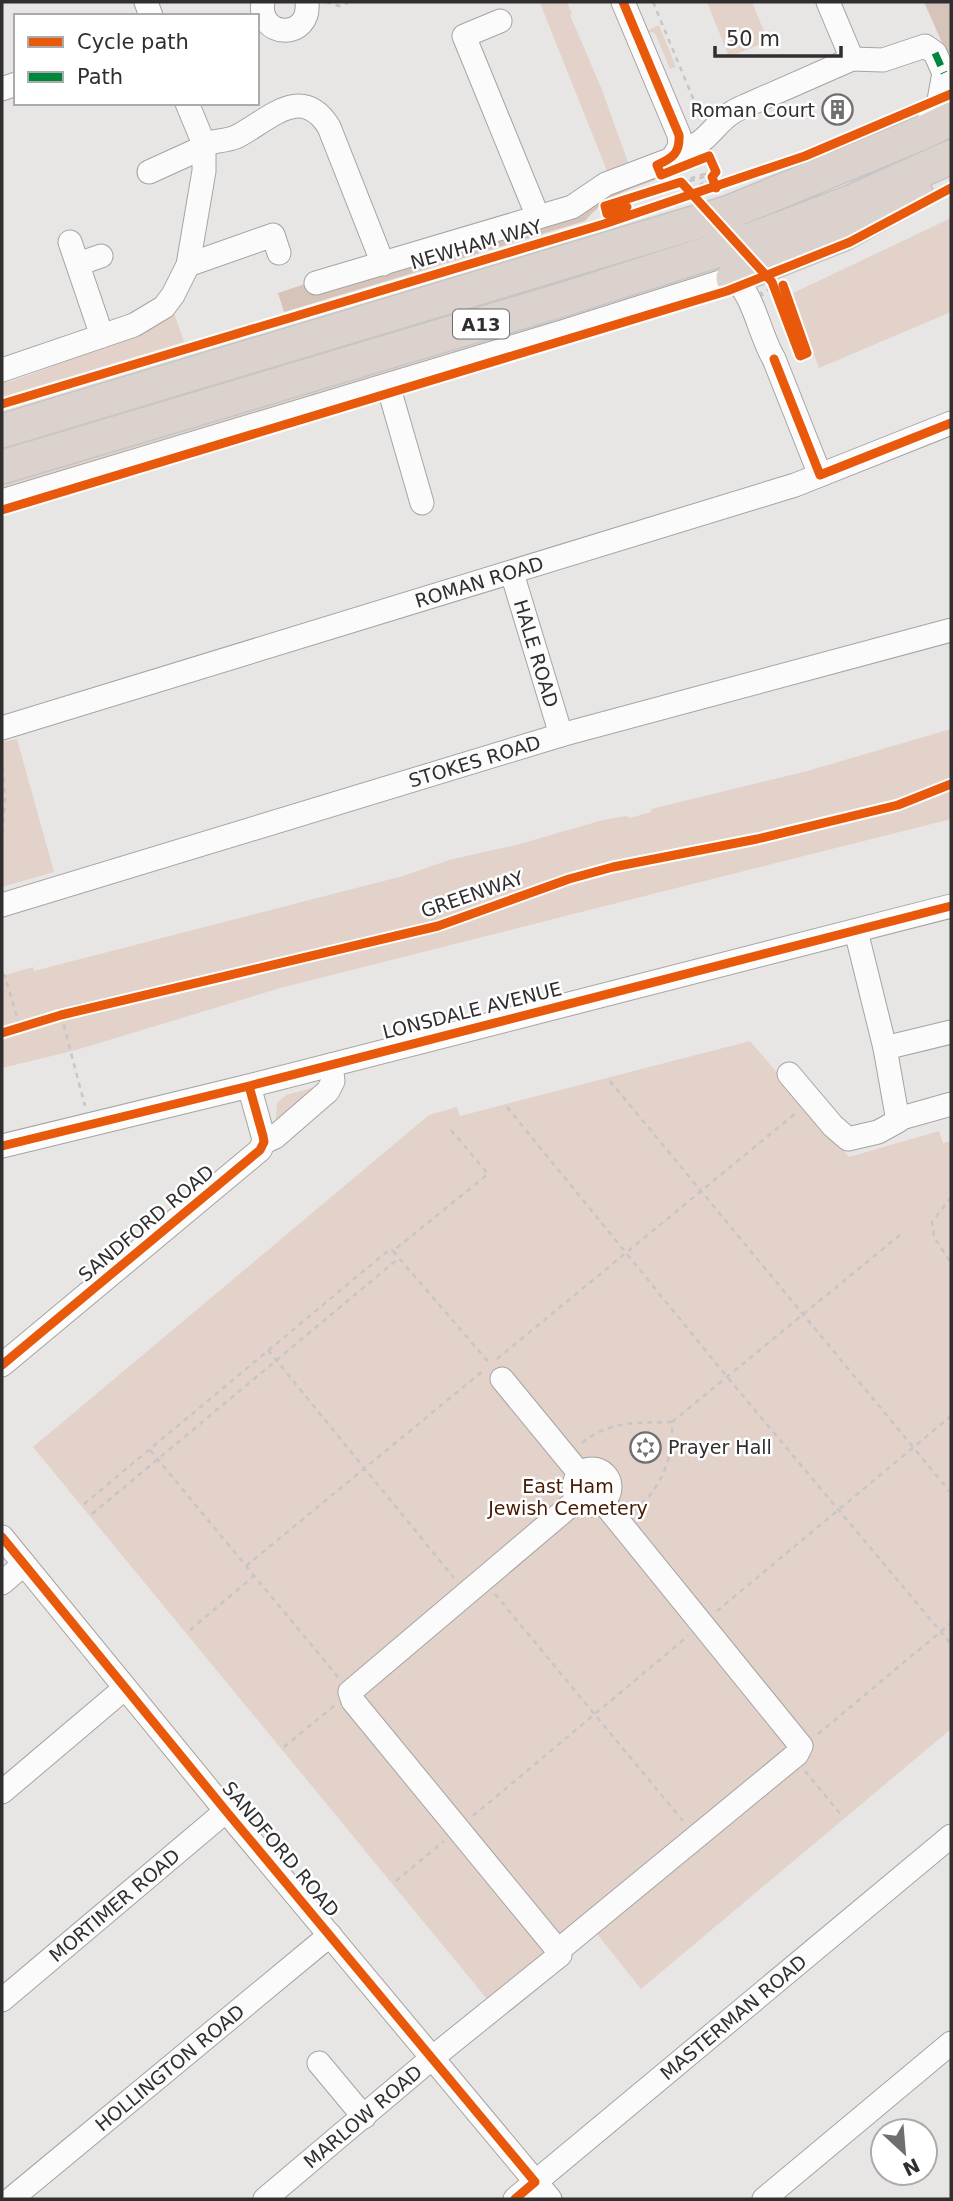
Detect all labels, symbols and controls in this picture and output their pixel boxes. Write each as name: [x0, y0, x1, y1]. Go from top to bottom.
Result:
legend: [14, 14, 259, 105]
scale bar: [715, 14, 841, 58]
text: 50 m: [726, 27, 780, 51]
text: Cycle path: [77, 30, 189, 54]
text: Path: [77, 65, 123, 89]
building icon: Roman Court: [821, 93, 855, 127]
place label: Roman Court: [691, 99, 815, 121]
street label: NEWHAM WAY: [408, 215, 545, 273]
road number: A13: [453, 310, 509, 338]
street label: ROMAN ROAD: [412, 552, 546, 612]
street label: HALE ROAD: [510, 597, 563, 710]
street label: STOKES ROAD: [406, 731, 543, 792]
street label: GREENWAY: [418, 866, 527, 922]
street label: LONSDALE AVENUE: [380, 977, 564, 1043]
street label: SANDFORD ROAD: [74, 1160, 218, 1286]
synagogue icon: Prayer Hall: [628, 1430, 662, 1464]
place label: Prayer Hall: [668, 1436, 772, 1458]
park label: East Ham Jewish Cemetery: [487, 1475, 648, 1519]
street label: SANDFORD ROAD: [218, 1777, 344, 1921]
street label: MORTIMER ROAD: [45, 1844, 184, 1966]
street label: MASTERMAN ROAD: [656, 1950, 811, 2084]
street label: HOLLINGTON ROAD: [91, 2000, 249, 2136]
street label: MARLOW ROAD: [299, 2060, 426, 2173]
north arrow: [869, 2117, 939, 2187]
text: N: [899, 2154, 923, 2181]

